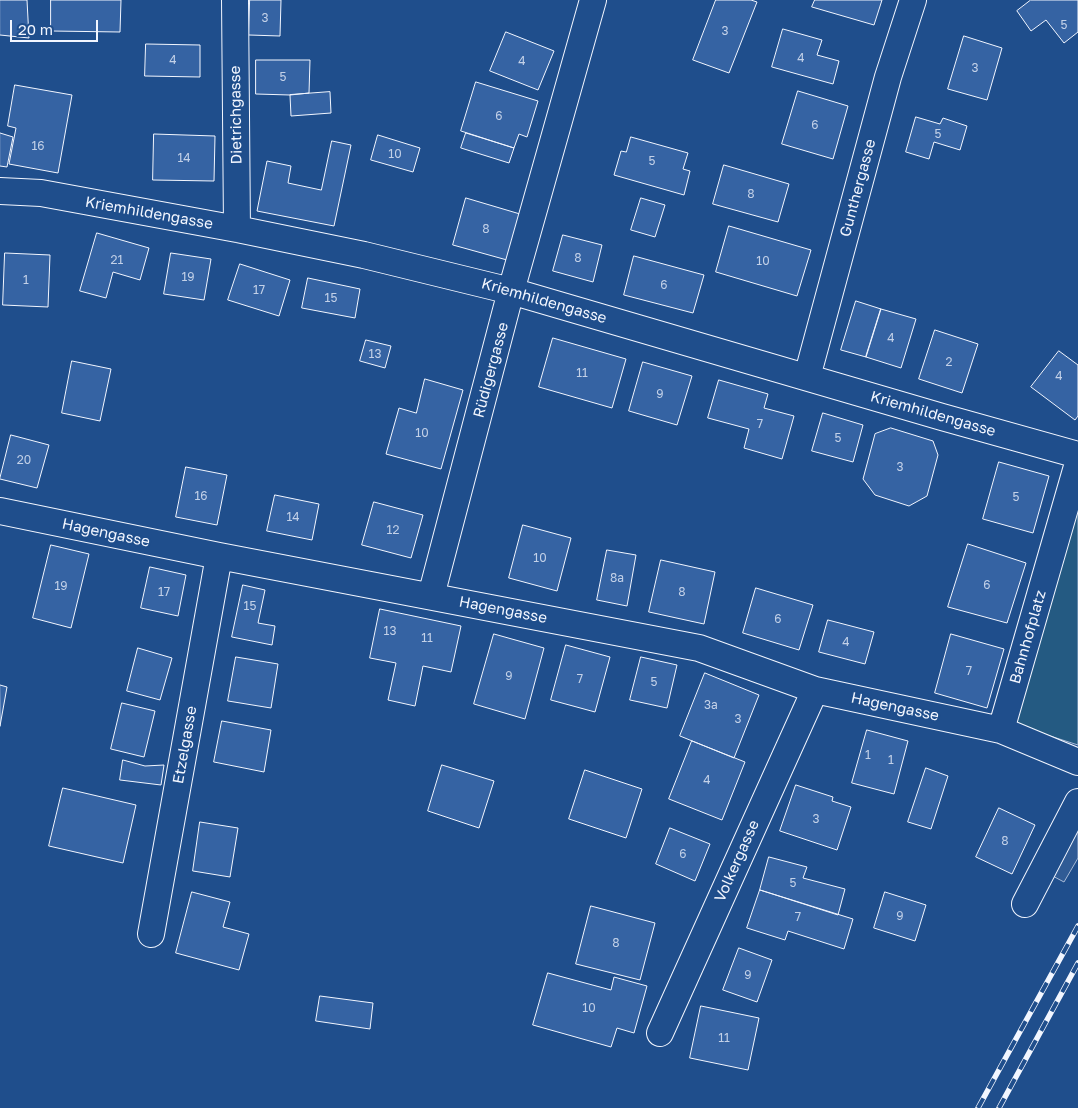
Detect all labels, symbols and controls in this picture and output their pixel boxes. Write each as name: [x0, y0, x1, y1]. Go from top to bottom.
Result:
scale bar: [12, 10, 100, 42]
house number: 3: [261, 11, 269, 25]
house number: 5: [1061, 18, 1067, 32]
text: 20 m: [18, 20, 53, 38]
house number: 3: [721, 24, 729, 38]
house number: 4: [797, 51, 805, 65]
house number: 4: [169, 53, 177, 67]
house number: 4: [518, 54, 526, 68]
house number: 3: [971, 61, 979, 75]
street label: Dietrichgasse: [226, 65, 246, 165]
house number: 5: [280, 70, 286, 84]
house number: 6: [495, 109, 503, 123]
house number: 6: [811, 118, 819, 132]
house number: 5: [935, 127, 941, 141]
street label: Gunthergasse: [836, 137, 880, 239]
house number: 16: [31, 139, 45, 153]
house number: 10: [388, 147, 402, 161]
house number: 14: [177, 151, 191, 165]
house number: 5: [649, 154, 655, 168]
house number: 8: [747, 187, 755, 201]
street label: Kriemhildengasse: [84, 193, 214, 233]
house number: 8: [482, 222, 490, 236]
house number: 8: [574, 251, 582, 265]
house number: 21: [111, 253, 123, 267]
house number: 10: [756, 254, 770, 268]
house number: 19: [181, 270, 195, 284]
house number: 1: [23, 273, 29, 287]
street label: Kriemhildengasse: [479, 274, 609, 328]
house number: 6: [660, 278, 668, 292]
house number: 17: [253, 283, 265, 297]
house number: 15: [325, 291, 337, 305]
street label: Rüdigergasse: [470, 320, 512, 420]
house number: 4: [887, 331, 895, 345]
house number: 13: [369, 347, 381, 361]
house number: 2: [946, 355, 952, 369]
house number: 11: [576, 366, 588, 380]
house number: 4: [1055, 369, 1063, 383]
house number: 9: [656, 387, 664, 401]
street label: Kriemhildengasse: [868, 387, 998, 441]
house number: 7: [757, 417, 763, 431]
house number: 10: [415, 426, 429, 440]
house number: 5: [835, 431, 841, 445]
house number: 20: [17, 453, 31, 467]
house number: 3: [896, 460, 904, 474]
house number: 16: [194, 489, 208, 503]
house number: 5: [1013, 490, 1019, 504]
house number: 14: [286, 510, 300, 524]
street label: Hagengasse: [60, 515, 152, 551]
house number: 12: [387, 523, 399, 537]
house number: 10: [533, 551, 547, 565]
house number: 8a: [610, 571, 624, 585]
house number: 6: [983, 578, 991, 592]
house number: 19: [54, 579, 68, 593]
house number: 17: [158, 585, 170, 599]
house number: 8: [678, 585, 686, 599]
street label: Bahnhofplatz: [1006, 588, 1050, 686]
street label: Hagengasse: [457, 593, 549, 627]
house number: 15: [244, 599, 256, 613]
house number: 6: [774, 612, 782, 626]
house number: 13: [384, 624, 396, 638]
house number: 11: [421, 631, 433, 645]
house number: 4: [842, 635, 850, 649]
house number: 7: [966, 664, 972, 678]
house number: 9: [505, 669, 513, 683]
house number: 7: [577, 672, 583, 686]
house number: 5: [651, 675, 657, 689]
street label: Hagengasse: [849, 689, 941, 725]
house number: 3a: [704, 698, 718, 712]
street label: Etzelgasse: [169, 705, 201, 785]
house number: 3: [734, 712, 742, 726]
house number: 1: [865, 748, 871, 762]
house number: 1: [888, 753, 894, 767]
house number: 4: [703, 773, 711, 787]
house number: 3: [812, 812, 820, 826]
street label: Volkergasse: [711, 817, 763, 905]
house number: 8: [1001, 834, 1009, 848]
house number: 6: [679, 847, 687, 861]
house number: 5: [790, 876, 796, 890]
house number: 9: [896, 909, 904, 923]
house number: 7: [795, 910, 801, 924]
house number: 8: [612, 936, 620, 950]
house number: 9: [744, 968, 752, 982]
house number: 10: [582, 1001, 596, 1015]
house number: 11: [718, 1031, 730, 1045]

